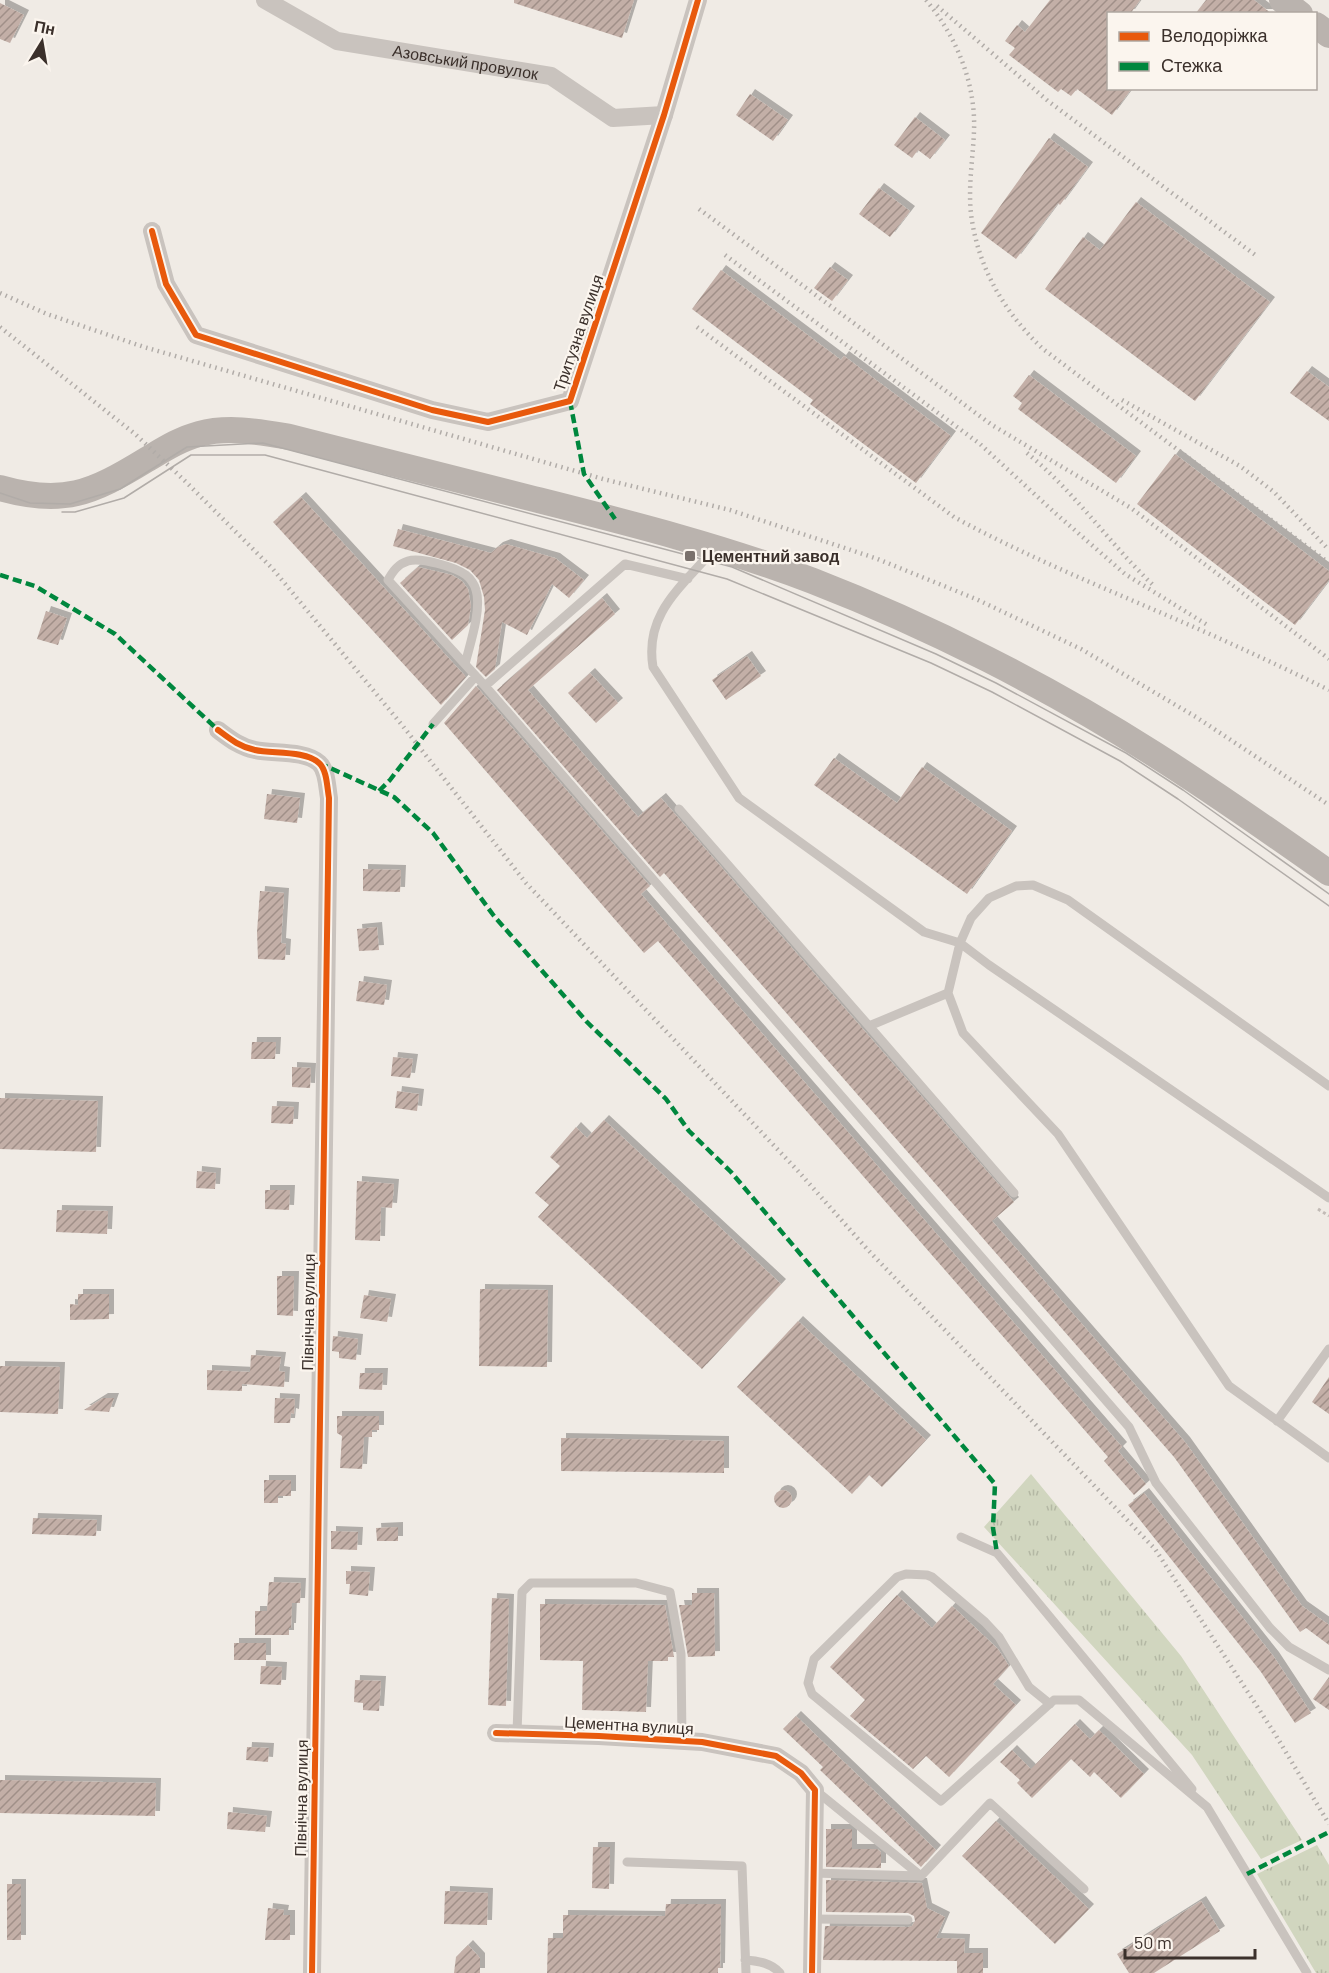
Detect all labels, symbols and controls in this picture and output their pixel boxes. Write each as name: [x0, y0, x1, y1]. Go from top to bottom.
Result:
north arrow: [12, 12, 72, 72]
legend: [1107, 12, 1317, 90]
text: Пн: [33, 15, 57, 38]
text: Велодоріжка: [1161, 24, 1269, 46]
street label: Азовський провулок: [391, 40, 541, 83]
text: Стежка: [1161, 54, 1223, 76]
street label: Тритузна вулиця: [549, 272, 606, 394]
place label: Цементний завод: [702, 546, 839, 565]
marker: Цементний завод: [683, 549, 697, 563]
street label: Північна вулиця: [297, 1253, 318, 1371]
street label: Цементна вулиця: [564, 1712, 694, 1737]
street label: Північна вулиця: [290, 1739, 311, 1857]
scale bar: [1125, 1922, 1256, 1960]
text: 50 m: [1134, 1931, 1172, 1953]

